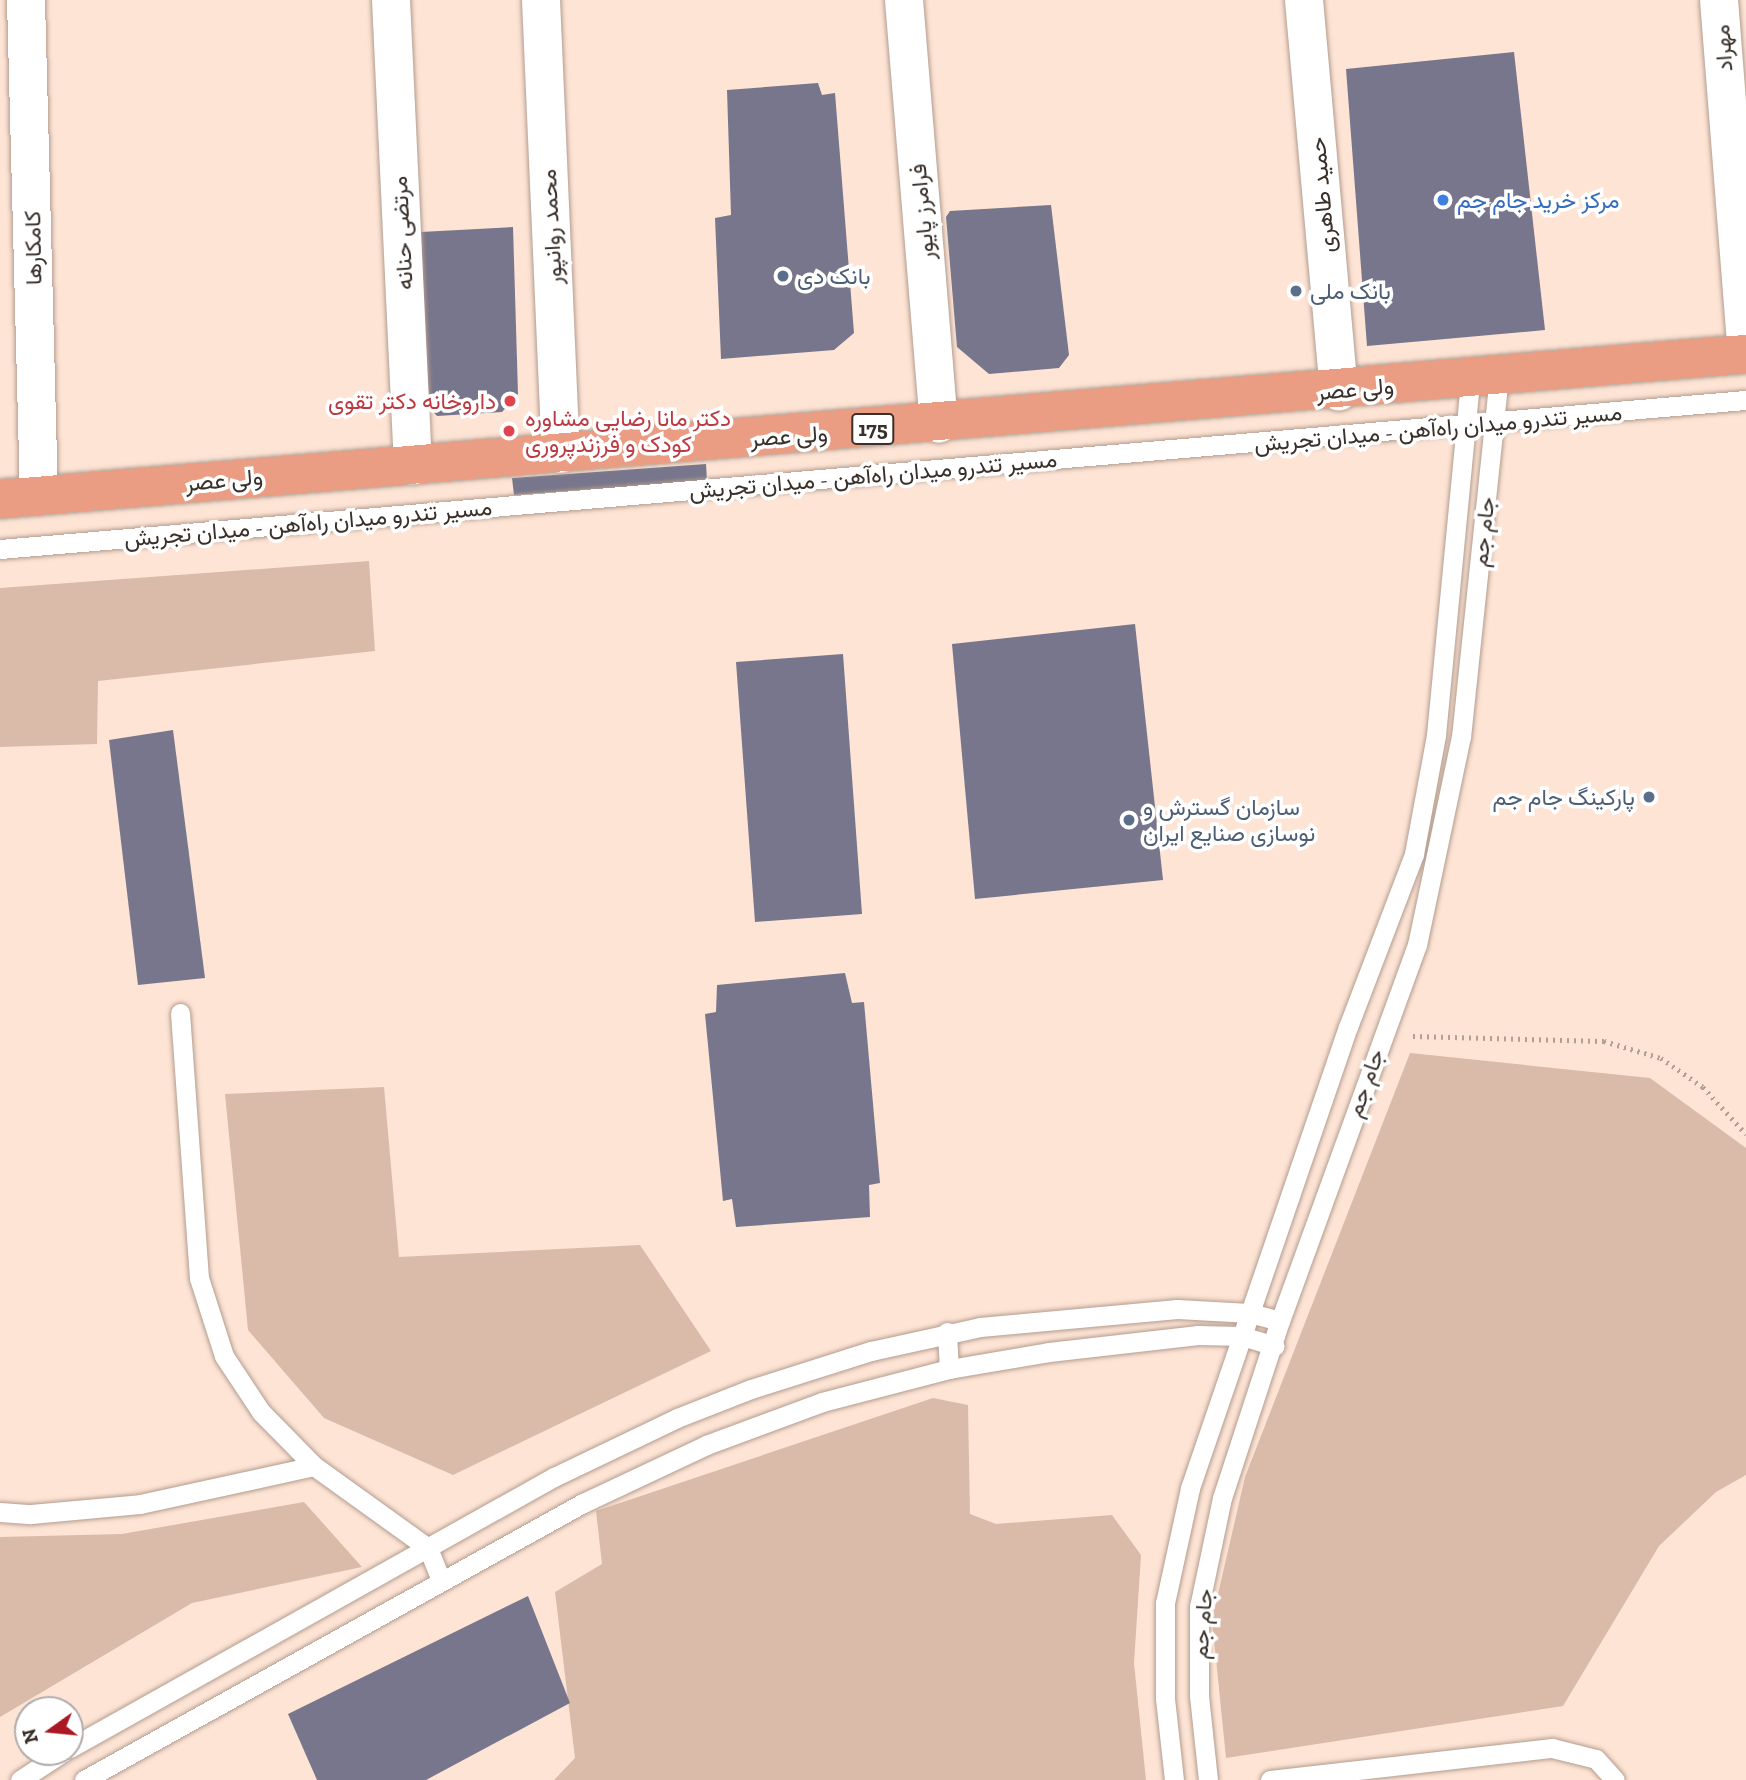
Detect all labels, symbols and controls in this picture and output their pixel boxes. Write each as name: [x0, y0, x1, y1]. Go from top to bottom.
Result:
street label: مهراد: [1708, 23, 1738, 73]
street label: حمید طاهری: [1303, 136, 1341, 254]
street label: فرامرز پایور: [904, 163, 940, 261]
street label: محمد روانپور: [534, 168, 568, 286]
street label: مرتضی حنانه: [385, 175, 419, 291]
place label: مرکز خرید جام جم: [1457, 186, 1620, 214]
marker: مرکز خرید جام جم: [1435, 192, 1451, 208]
street label: کامکارها: [19, 211, 47, 285]
place label: بانک دی: [797, 262, 870, 290]
marker: بانک دی: [775, 268, 791, 284]
place label: بانک ملی: [1310, 277, 1391, 305]
marker: بانک ملی: [1288, 283, 1304, 299]
street label: ولی عصر: [1315, 372, 1395, 406]
place label: داروخانه دکتر تقوی: [328, 387, 496, 415]
marker: داروخانه دکتر تقوی: [502, 393, 518, 409]
street label: مسیر تندرو میدان راه‌آهن - میدان تجریش: [1253, 398, 1623, 458]
place label: دکتر مانا رضایی مشاوره کودک و فرزندپروری: [525, 404, 731, 458]
road number: 175: [850, 412, 896, 446]
street label: ولی عصر: [749, 420, 829, 452]
marker: دکتر مانا رضایی مشاوره کودک و فرزندپروری: [499, 421, 519, 441]
street label: مسیر تندرو میدان راه‌آهن - میدان تجریش: [688, 445, 1058, 505]
street label: ولی عصر: [184, 463, 264, 497]
street label: مسیر تندرو میدان راه‌آهن - میدان تجریش: [123, 493, 493, 553]
street label: جام جم: [1466, 496, 1500, 568]
place label: پارکینگ جام جم: [1493, 783, 1635, 811]
marker: پارکینگ جام جم: [1641, 789, 1657, 805]
place label: سازمان گسترش و نوسازی صنایع ایران: [1143, 793, 1315, 847]
marker: سازمان گسترش و نوسازی صنایع ایران: [1121, 812, 1137, 828]
street label: جام جم: [1340, 1045, 1390, 1121]
street label: جام جم: [1186, 1588, 1218, 1660]
north arrow: [14, 1696, 84, 1766]
text: N: [17, 1726, 43, 1746]

